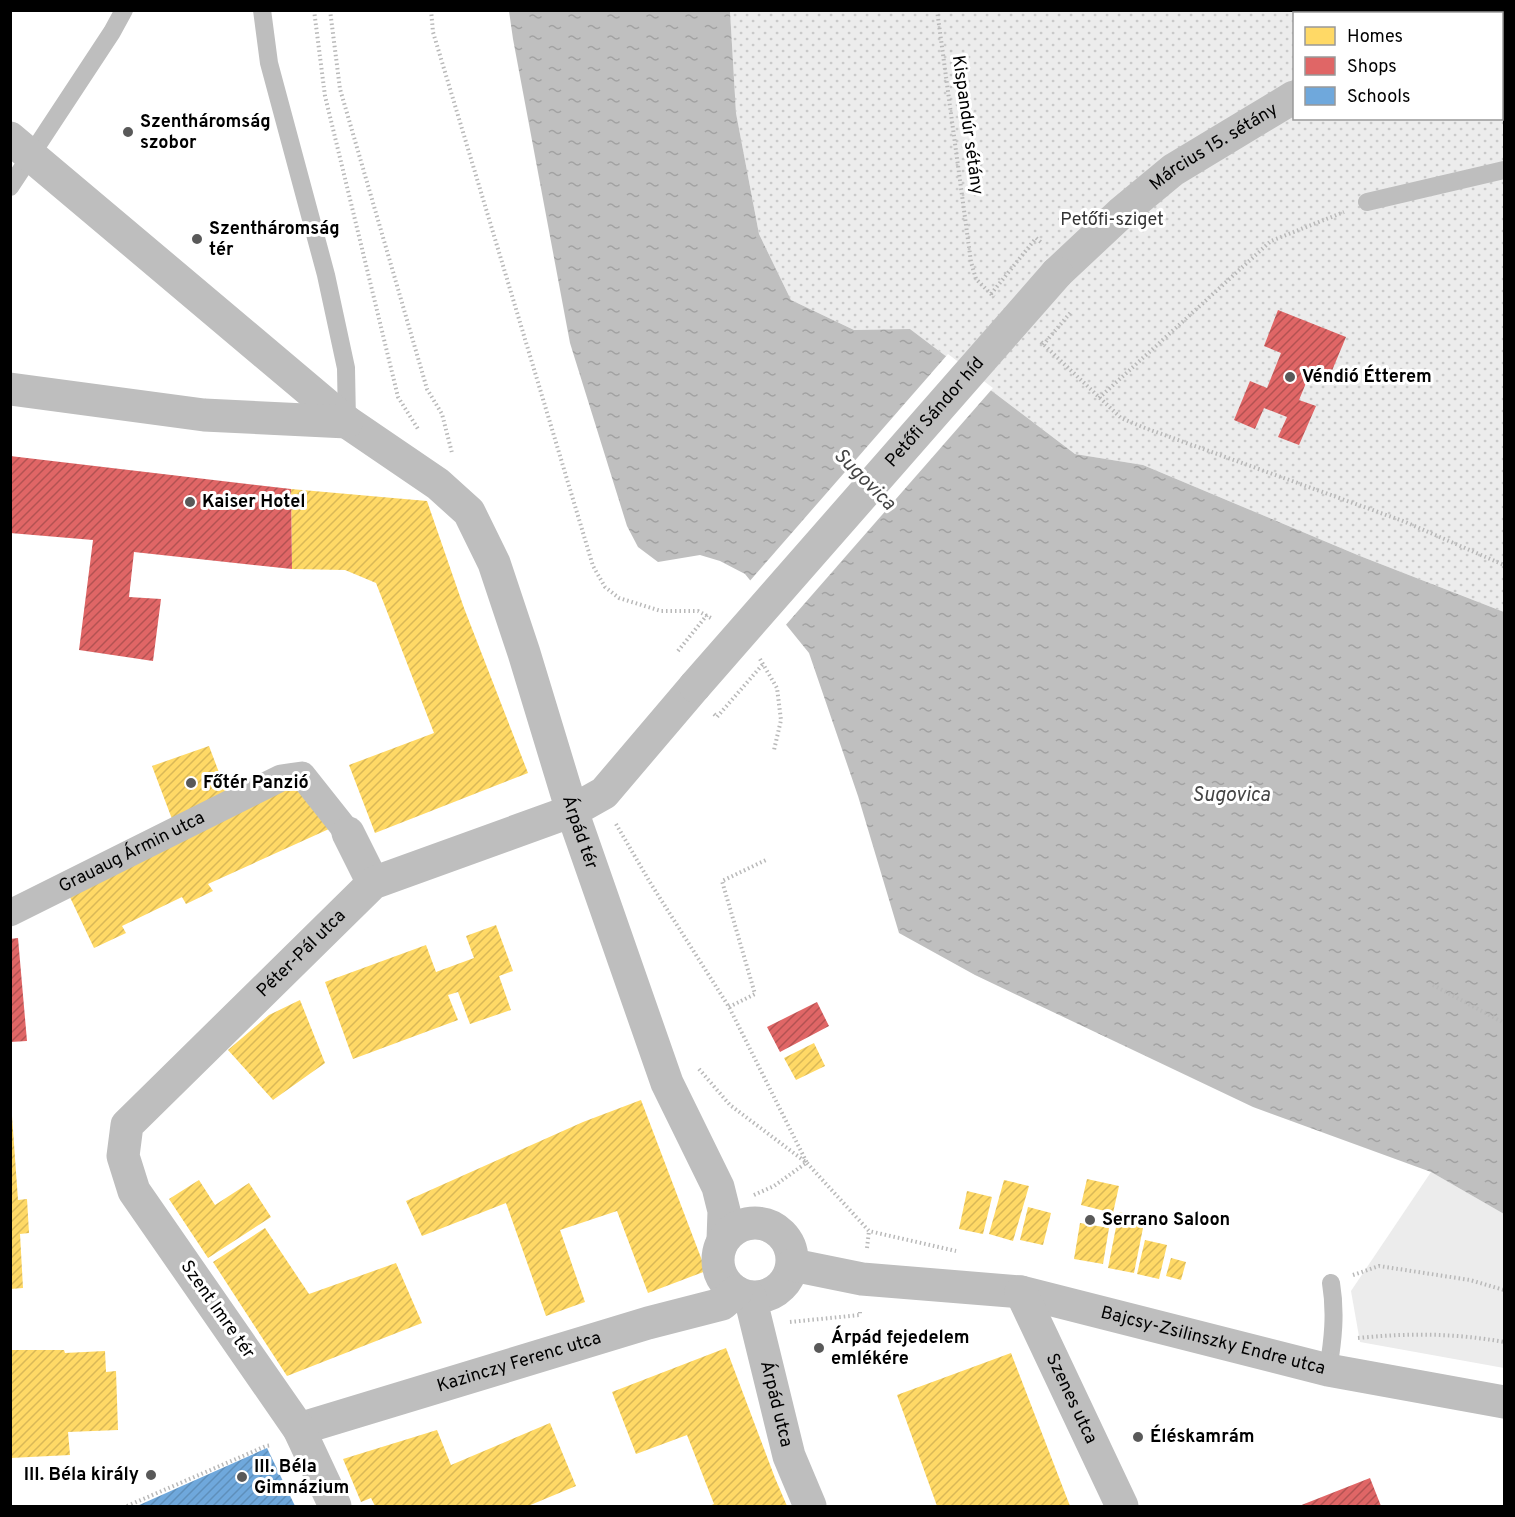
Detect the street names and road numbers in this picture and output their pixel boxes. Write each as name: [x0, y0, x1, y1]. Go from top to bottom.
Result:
street label: Kispandúr sétány: [946, 54, 988, 196]
street label: Március 15. sétány: [1145, 98, 1282, 196]
street label: Petőfi Sándor híd: [880, 352, 989, 472]
street label: Árpád tér: [556, 792, 603, 872]
street label: Grauaug Ármin utca: [55, 806, 209, 898]
street label: Péter-Pál utca: [252, 905, 351, 1002]
street label: Szent Imre tér: [175, 1256, 259, 1364]
street label: Bajcsy-Zsilinszky Endre utca: [1098, 1301, 1328, 1380]
street label: Kazinczy Ferenc utca: [434, 1326, 604, 1398]
street label: Szenes utca: [1040, 1350, 1103, 1448]
street label: Árpád utca: [755, 1358, 798, 1449]

